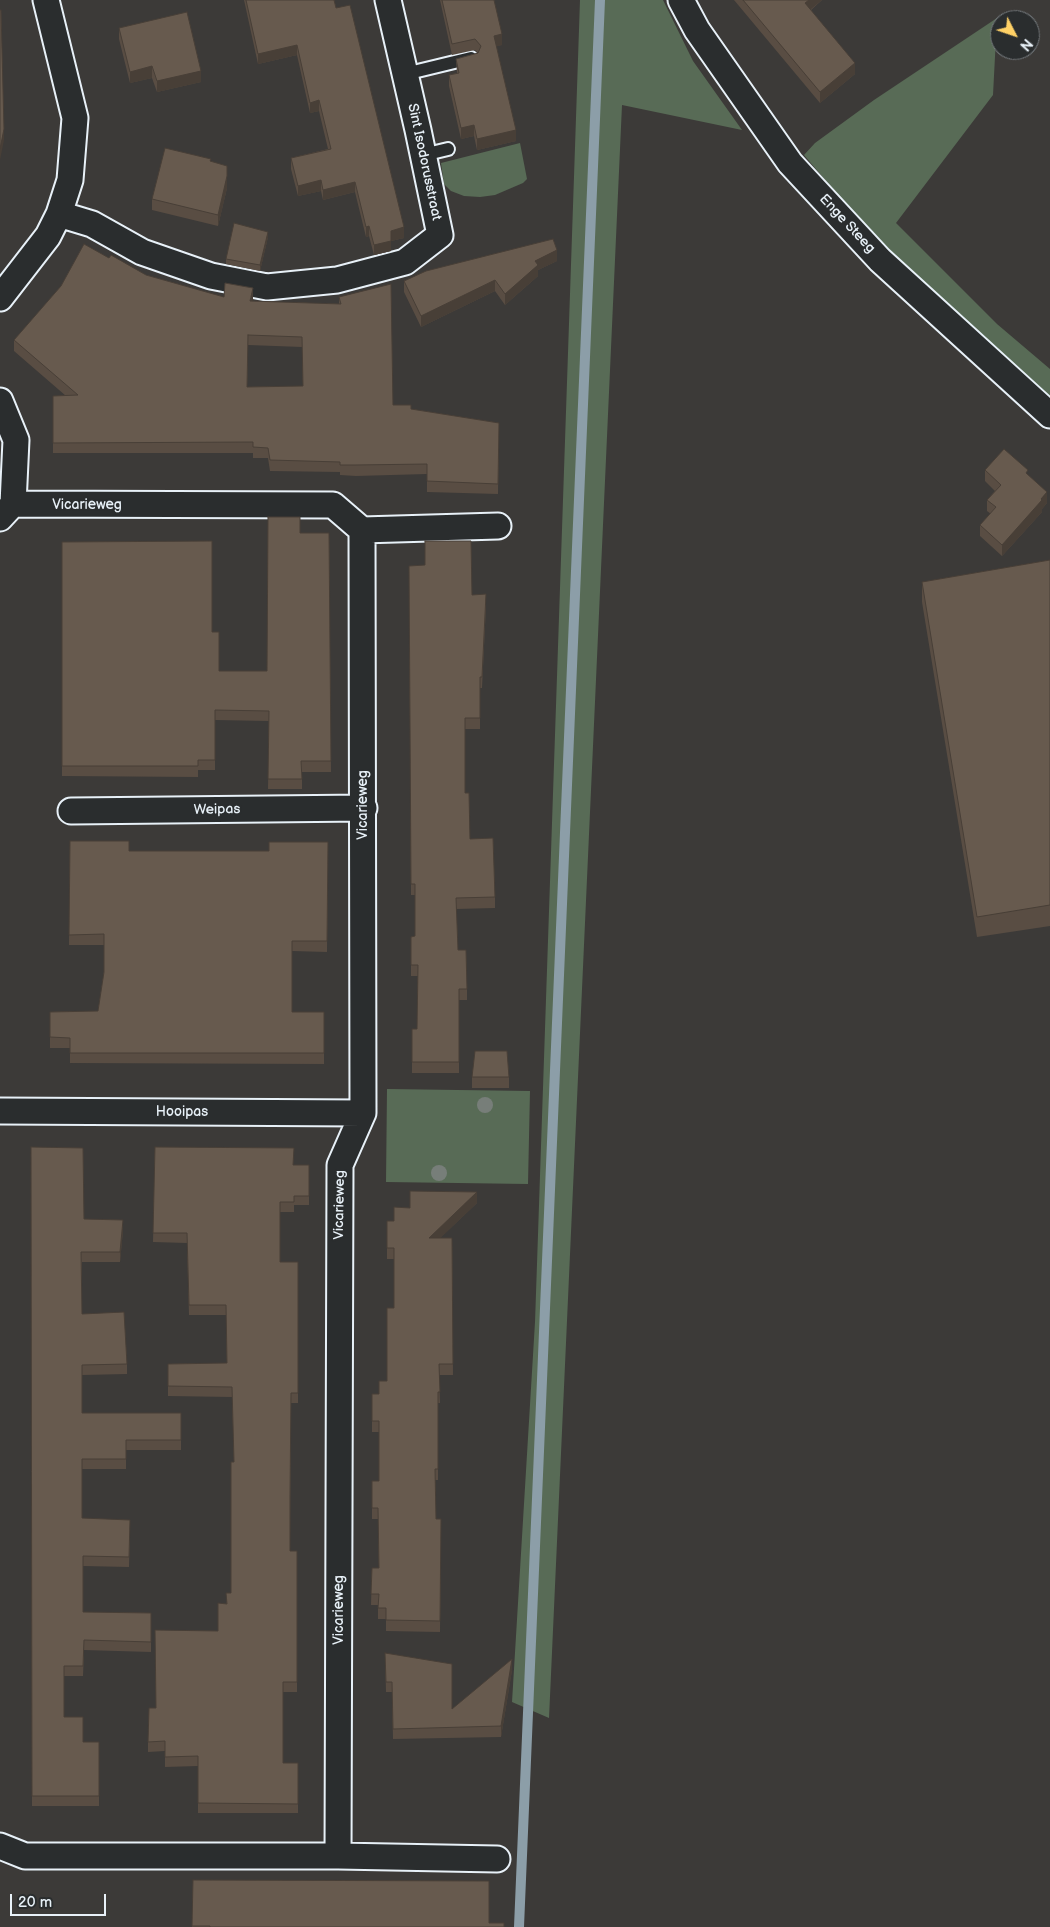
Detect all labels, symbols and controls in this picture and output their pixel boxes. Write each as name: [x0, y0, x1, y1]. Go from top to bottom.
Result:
north arrow: [990, 10, 1040, 60]
text: N: [1016, 35, 1036, 54]
street label: Sint Isodorusstraat: [403, 102, 445, 222]
street label: Enge Steeg: [816, 191, 878, 257]
street label: Vicarieweg: [52, 497, 122, 513]
street label: Vicarieweg: [355, 770, 371, 840]
street label: Weipas: [194, 801, 240, 819]
street label: Hooipas: [156, 1104, 208, 1120]
street label: Vicarieweg: [331, 1170, 349, 1240]
street label: Vicarieweg: [331, 1575, 347, 1645]
scale bar: [12, 1884, 109, 1916]
text: 20 m: [18, 1893, 52, 1912]

